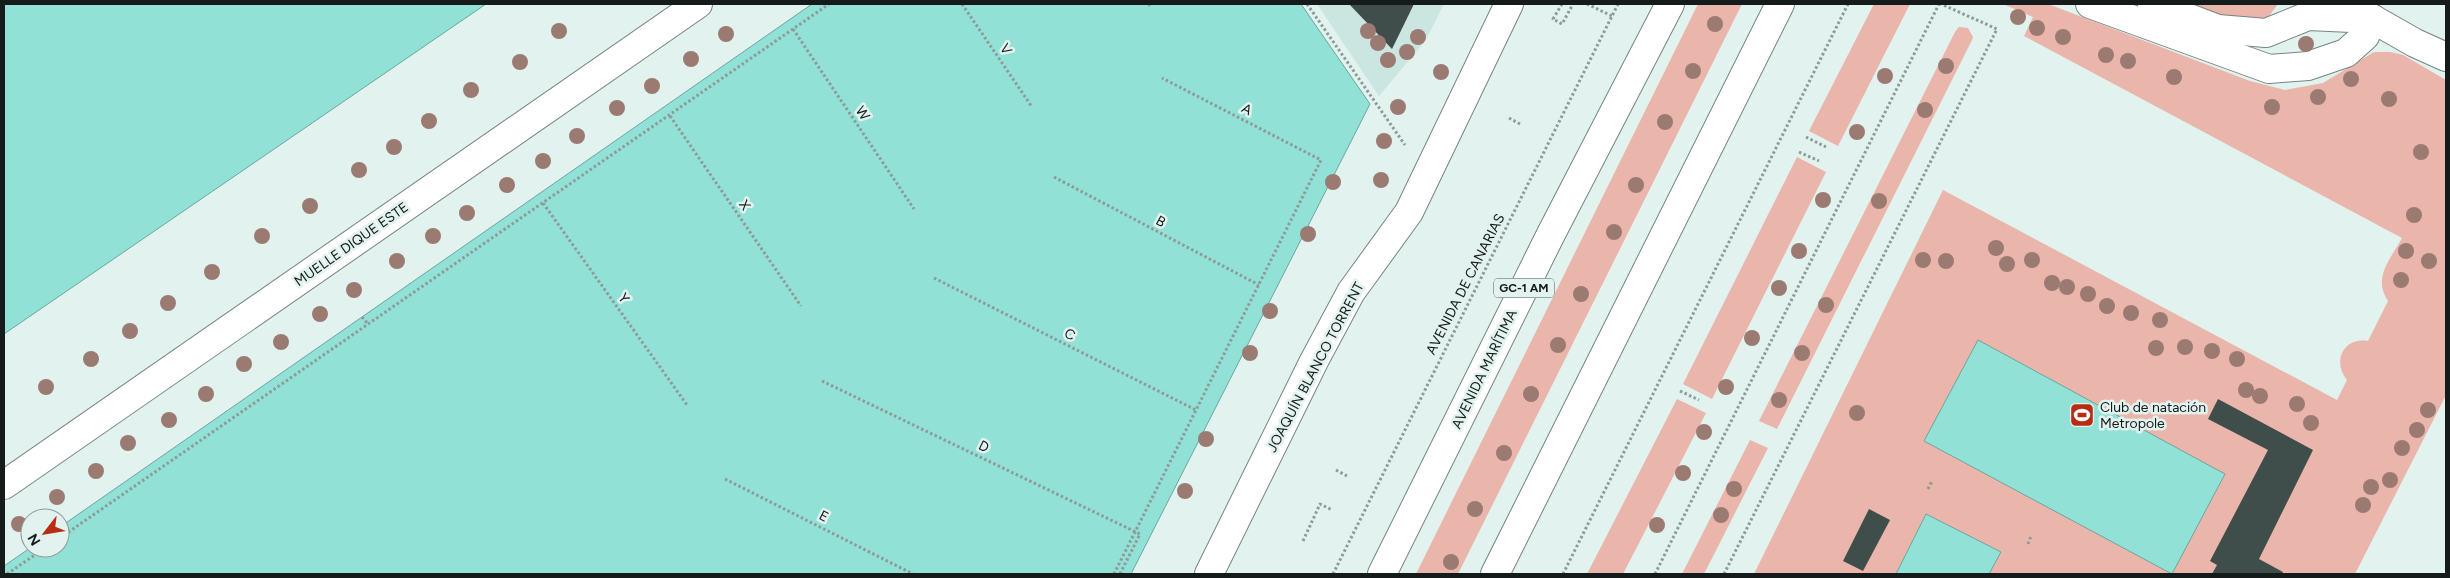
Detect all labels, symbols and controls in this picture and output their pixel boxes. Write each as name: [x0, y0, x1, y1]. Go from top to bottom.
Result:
street label: V: [996, 41, 1016, 58]
street label: A: [1239, 100, 1255, 119]
street label: W: [852, 103, 874, 124]
street label: X: [735, 197, 754, 214]
street label: MUELLE DIQUE ESTE: [291, 199, 412, 290]
street label: AVENIDA DE CANARIAS: [1422, 211, 1508, 358]
street label: B: [1153, 212, 1169, 231]
road number: GC-1 AM: [1494, 278, 1554, 298]
street label: JOAQUÍN BLANCO TORRENT: [1263, 279, 1368, 455]
street label: Y: [614, 290, 633, 307]
street label: AVENIDA MARÍTIMA: [1448, 306, 1521, 432]
street label: C: [1061, 325, 1078, 344]
place label: Club de natación Metropole: [2100, 399, 2206, 432]
sports icon: Club de natación Metropole: [2069, 402, 2095, 428]
street label: D: [976, 437, 992, 456]
street label: E: [816, 507, 831, 526]
north arrow: [20, 508, 70, 558]
text: N: [24, 530, 44, 548]

